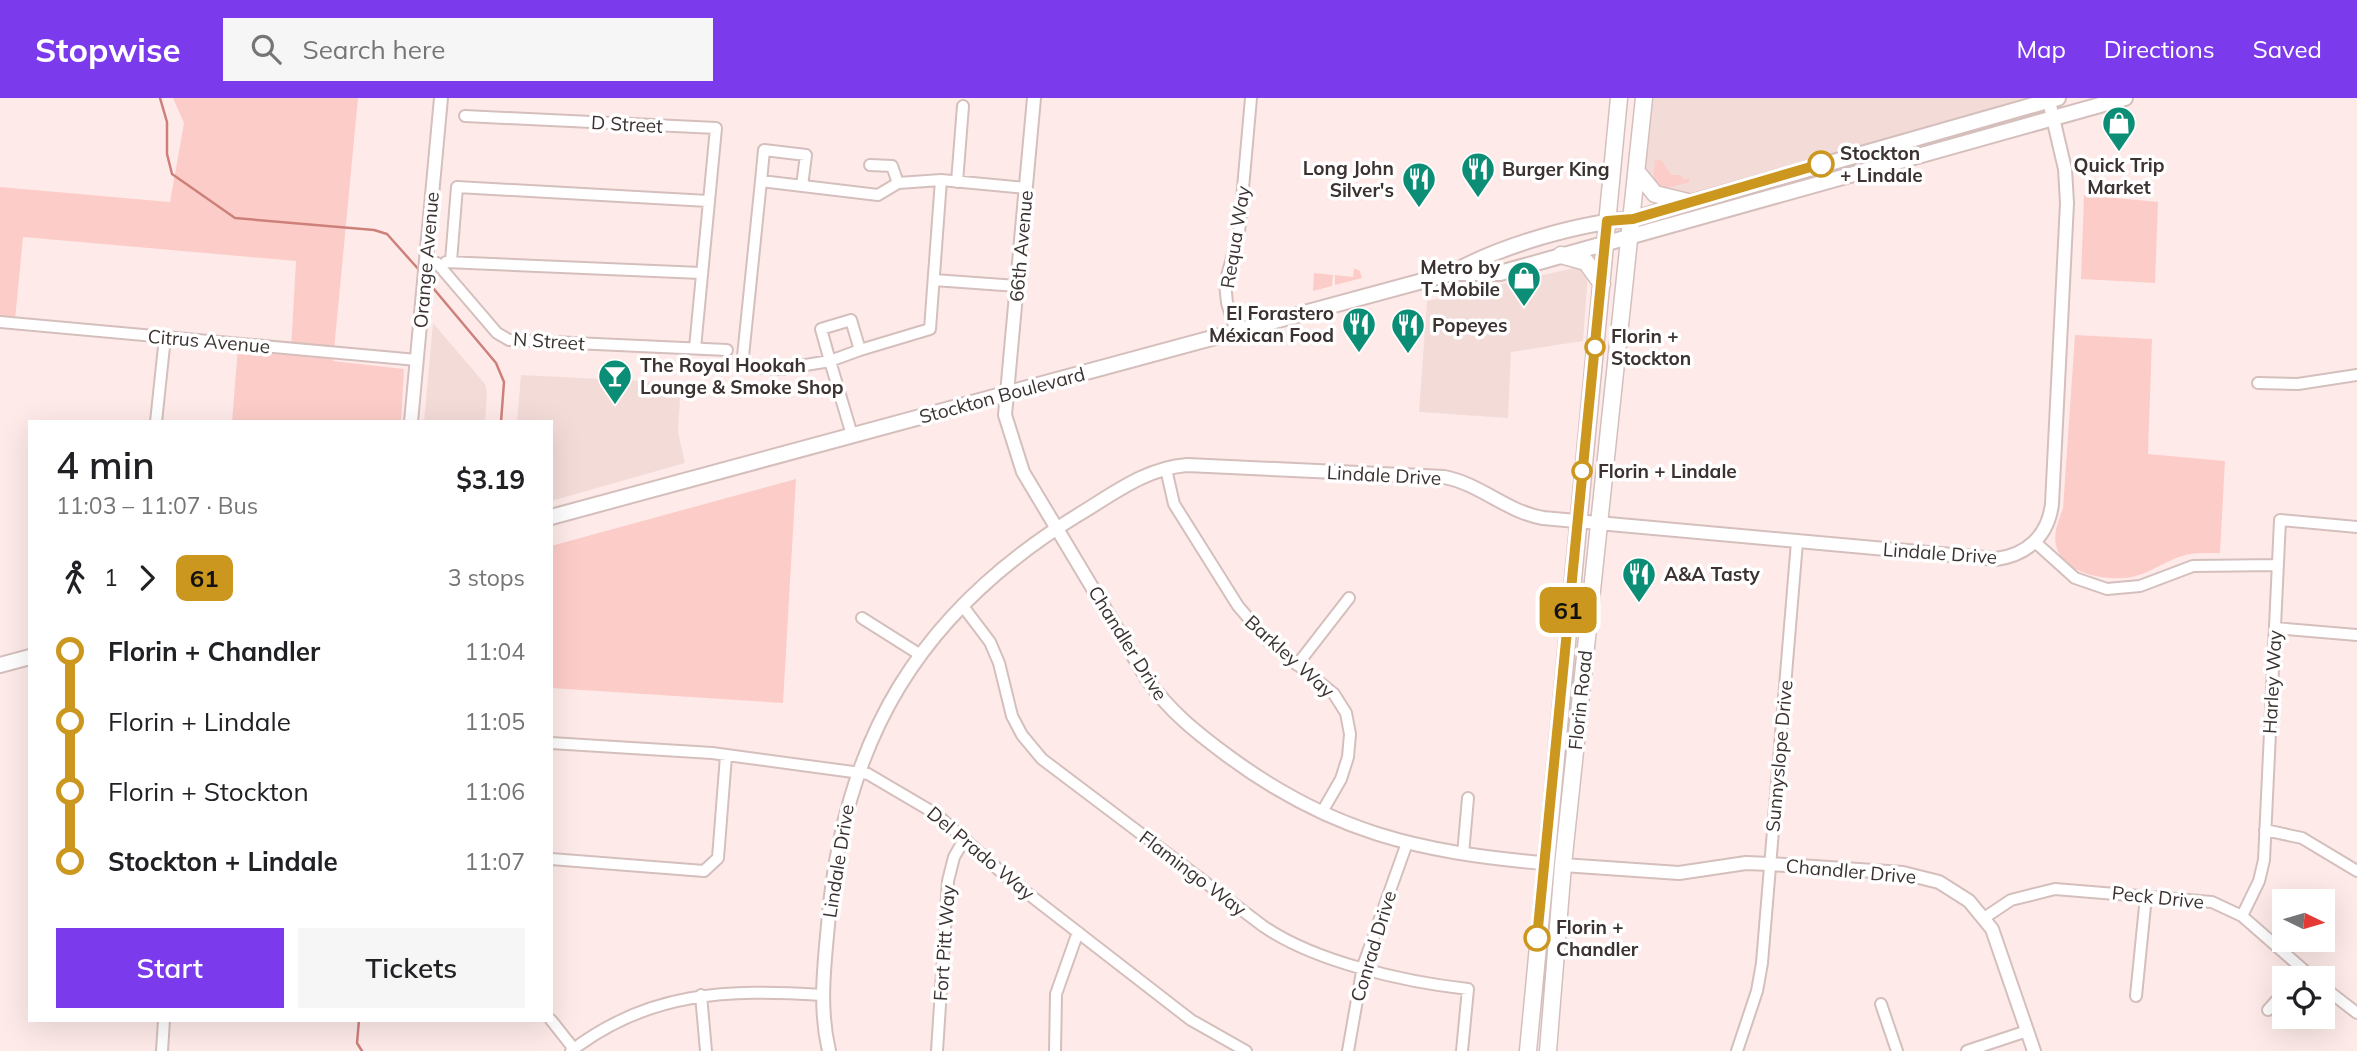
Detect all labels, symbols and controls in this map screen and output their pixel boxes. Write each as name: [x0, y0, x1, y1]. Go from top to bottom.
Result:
search box: [223, 18, 713, 81]
text: Stopwise: [35, 29, 181, 70]
icon: search: [247, 30, 285, 68]
text: Search here: [303, 33, 445, 66]
text: Map: [2016, 34, 2066, 64]
text: Directions: [2104, 34, 2215, 64]
text: Saved: [2253, 34, 2322, 64]
shop icon: Quick Trip Market: [2100, 104, 2138, 153]
street label: D Street: [591, 110, 664, 138]
place label: Stockton + Lindale: [1840, 141, 1923, 187]
restaurant icon: Burger King: [1459, 150, 1497, 199]
marker: Stockton + Lindale: [1808, 151, 1834, 177]
place label: Quick Trip Market: [2074, 153, 2165, 199]
place label: Long John Silver's: [1303, 156, 1394, 202]
place label: Burger King: [1502, 157, 1610, 181]
restaurant icon: Long John Silver's: [1400, 160, 1438, 209]
street label: Requa Way: [1215, 184, 1255, 290]
street label: 66th Avenue: [1004, 189, 1038, 303]
street label: Orange Avenue: [408, 191, 444, 329]
place label: Metro by T-Mobile: [1420, 255, 1501, 301]
shop icon: Metro by T-Mobile: [1505, 259, 1543, 308]
place label: El Forastero Méxican Food: [1209, 301, 1334, 347]
restaurant icon: El Forastero Méxican Food: [1340, 305, 1378, 354]
restaurant icon: Popeyes: [1389, 306, 1427, 355]
place label: Popeyes: [1432, 313, 1508, 337]
street label: Citrus Avenue: [147, 324, 271, 358]
place label: Florin + Stockton: [1611, 324, 1691, 370]
street label: N Street: [512, 327, 586, 355]
marker: Florin + Stockton: [1585, 337, 1605, 357]
place label: The Royal Hookah Lounge & Smoke Shop: [640, 353, 844, 399]
bar icon: The Royal Hookah Lounge & Smoke Shop: [596, 357, 634, 406]
street label: Stockton Boulevard: [916, 361, 1088, 429]
text: 4 min: [56, 441, 155, 489]
place label: Florin + Lindale: [1598, 459, 1737, 483]
street label: Lindale Drive: [1326, 460, 1442, 490]
marker: Florin + Lindale: [1572, 461, 1592, 481]
text: $3.19: [456, 463, 525, 496]
text: 11:03 – 11:07 · Bus: [56, 491, 258, 520]
street label: Lindale Drive: [1882, 537, 1998, 569]
restaurant icon: A&A Tasty: [1620, 555, 1658, 604]
icon: walk: [56, 559, 94, 597]
icon: forward: [128, 559, 166, 597]
place label: A&A Tasty: [1664, 562, 1761, 586]
text: 1: [104, 563, 118, 592]
text: 61: [190, 563, 219, 593]
text: 3 stops: [448, 563, 525, 592]
street label: Chandler Drive: [1083, 581, 1173, 705]
line badge: 61: [1536, 587, 1600, 633]
text: 61: [1554, 595, 1582, 625]
street label: Barkley Way: [1240, 610, 1340, 702]
street label: Harley Way: [2257, 629, 2287, 735]
text: Florin + Chandler: [108, 635, 320, 668]
text: 11:04: [465, 637, 525, 666]
street label: Florin Road: [1563, 649, 1597, 751]
street label: Sunnyslope Drive: [1760, 679, 1798, 833]
text: Florin + Lindale: [108, 705, 291, 738]
text: 11:05: [465, 707, 525, 736]
text: Florin + Stockton: [108, 775, 309, 808]
text: 11:06: [465, 777, 525, 806]
street label: Del Prado Way: [922, 801, 1040, 905]
street label: Lindale Drive: [817, 803, 859, 919]
street label: Flamingo Way: [1135, 825, 1251, 921]
text: Stockton + Lindale: [108, 845, 338, 878]
text: 11:07: [465, 847, 525, 876]
street label: Chandler Drive: [1785, 853, 1917, 889]
street label: Peck Drive: [2111, 880, 2205, 914]
street label: Fort Pitt Way: [928, 884, 960, 1002]
street label: Conrad Drive: [1345, 888, 1401, 1004]
north arrow: [2272, 889, 2334, 952]
map controls: [2272, 889, 2335, 1029]
place label: Florin + Chandler: [1556, 915, 1639, 961]
marker: Florin + Chandler: [1524, 925, 1550, 951]
button: Start: [56, 928, 284, 1008]
button: Tickets: [298, 928, 525, 1008]
button: locate: [2272, 966, 2335, 1029]

